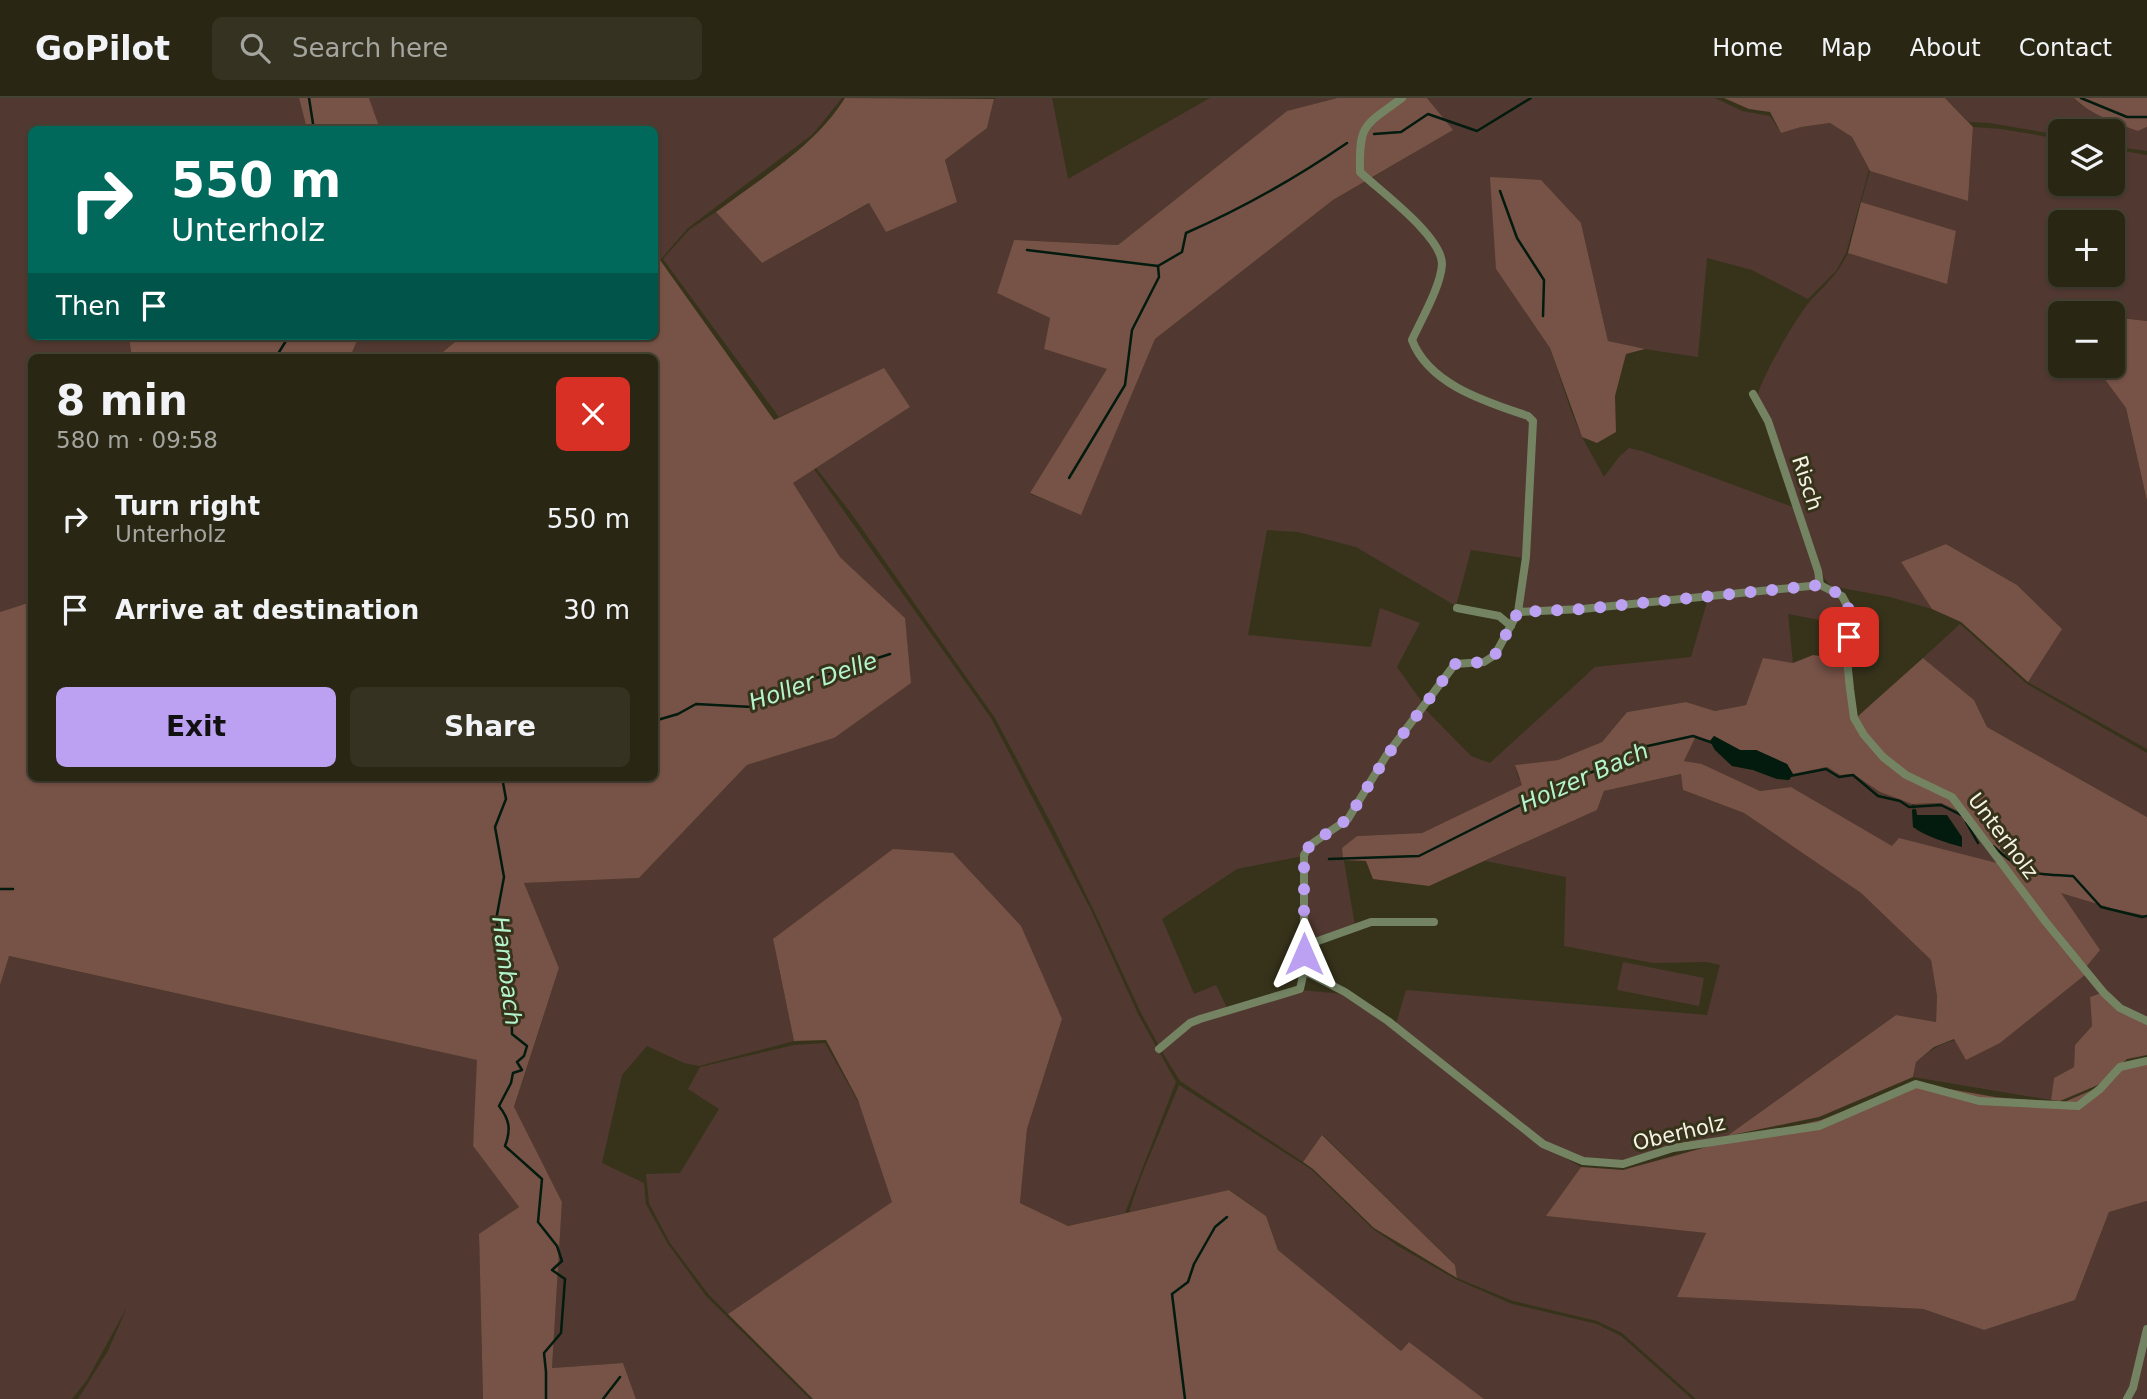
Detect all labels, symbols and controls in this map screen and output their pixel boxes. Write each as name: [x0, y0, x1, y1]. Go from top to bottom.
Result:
search box: [212, 17, 702, 80]
text: GoPilot: [35, 29, 170, 68]
icon: search: [236, 29, 274, 67]
text: Search here: [292, 33, 448, 63]
text: Home: [1712, 34, 1783, 62]
text: Map: [1821, 34, 1872, 62]
text: About: [1910, 34, 1981, 62]
text: Contact: [2019, 34, 2112, 62]
map controls: [2048, 119, 2125, 378]
button: layers: [2048, 119, 2125, 196]
text: 550 m: [171, 152, 341, 209]
icon: right: [56, 154, 147, 245]
button: +: [2048, 210, 2125, 287]
text: Unterholz: [171, 211, 325, 249]
icon: arrive: [135, 287, 173, 325]
text: Then: [56, 291, 121, 321]
button: −: [2048, 301, 2125, 378]
text: 8 min: [56, 376, 188, 425]
button: close: [556, 377, 630, 451]
text: 580 m · 09:58: [56, 427, 218, 453]
street label: Risch: [1787, 453, 1827, 513]
text: Turn right: [115, 491, 260, 521]
icon: right: [56, 500, 94, 538]
text: 550 m: [547, 504, 630, 534]
text: Unterholz: [115, 521, 226, 547]
icon: arrive: [56, 591, 94, 629]
text: Arrive at destination: [115, 595, 419, 625]
text: 30 m: [563, 595, 630, 625]
pin: [1819, 607, 1879, 667]
icon: arrive: [1830, 618, 1868, 656]
water label: Holler Delle: [745, 647, 881, 715]
button: Exit: [56, 687, 336, 767]
button: Share: [350, 687, 630, 767]
water label: Holzer Bach: [1516, 737, 1652, 817]
street label: Unterholz: [1963, 788, 2043, 884]
water label: Hambach: [487, 915, 527, 1027]
position arrow: [1267, 917, 1341, 991]
street label: Oberholz: [1630, 1111, 1728, 1155]

